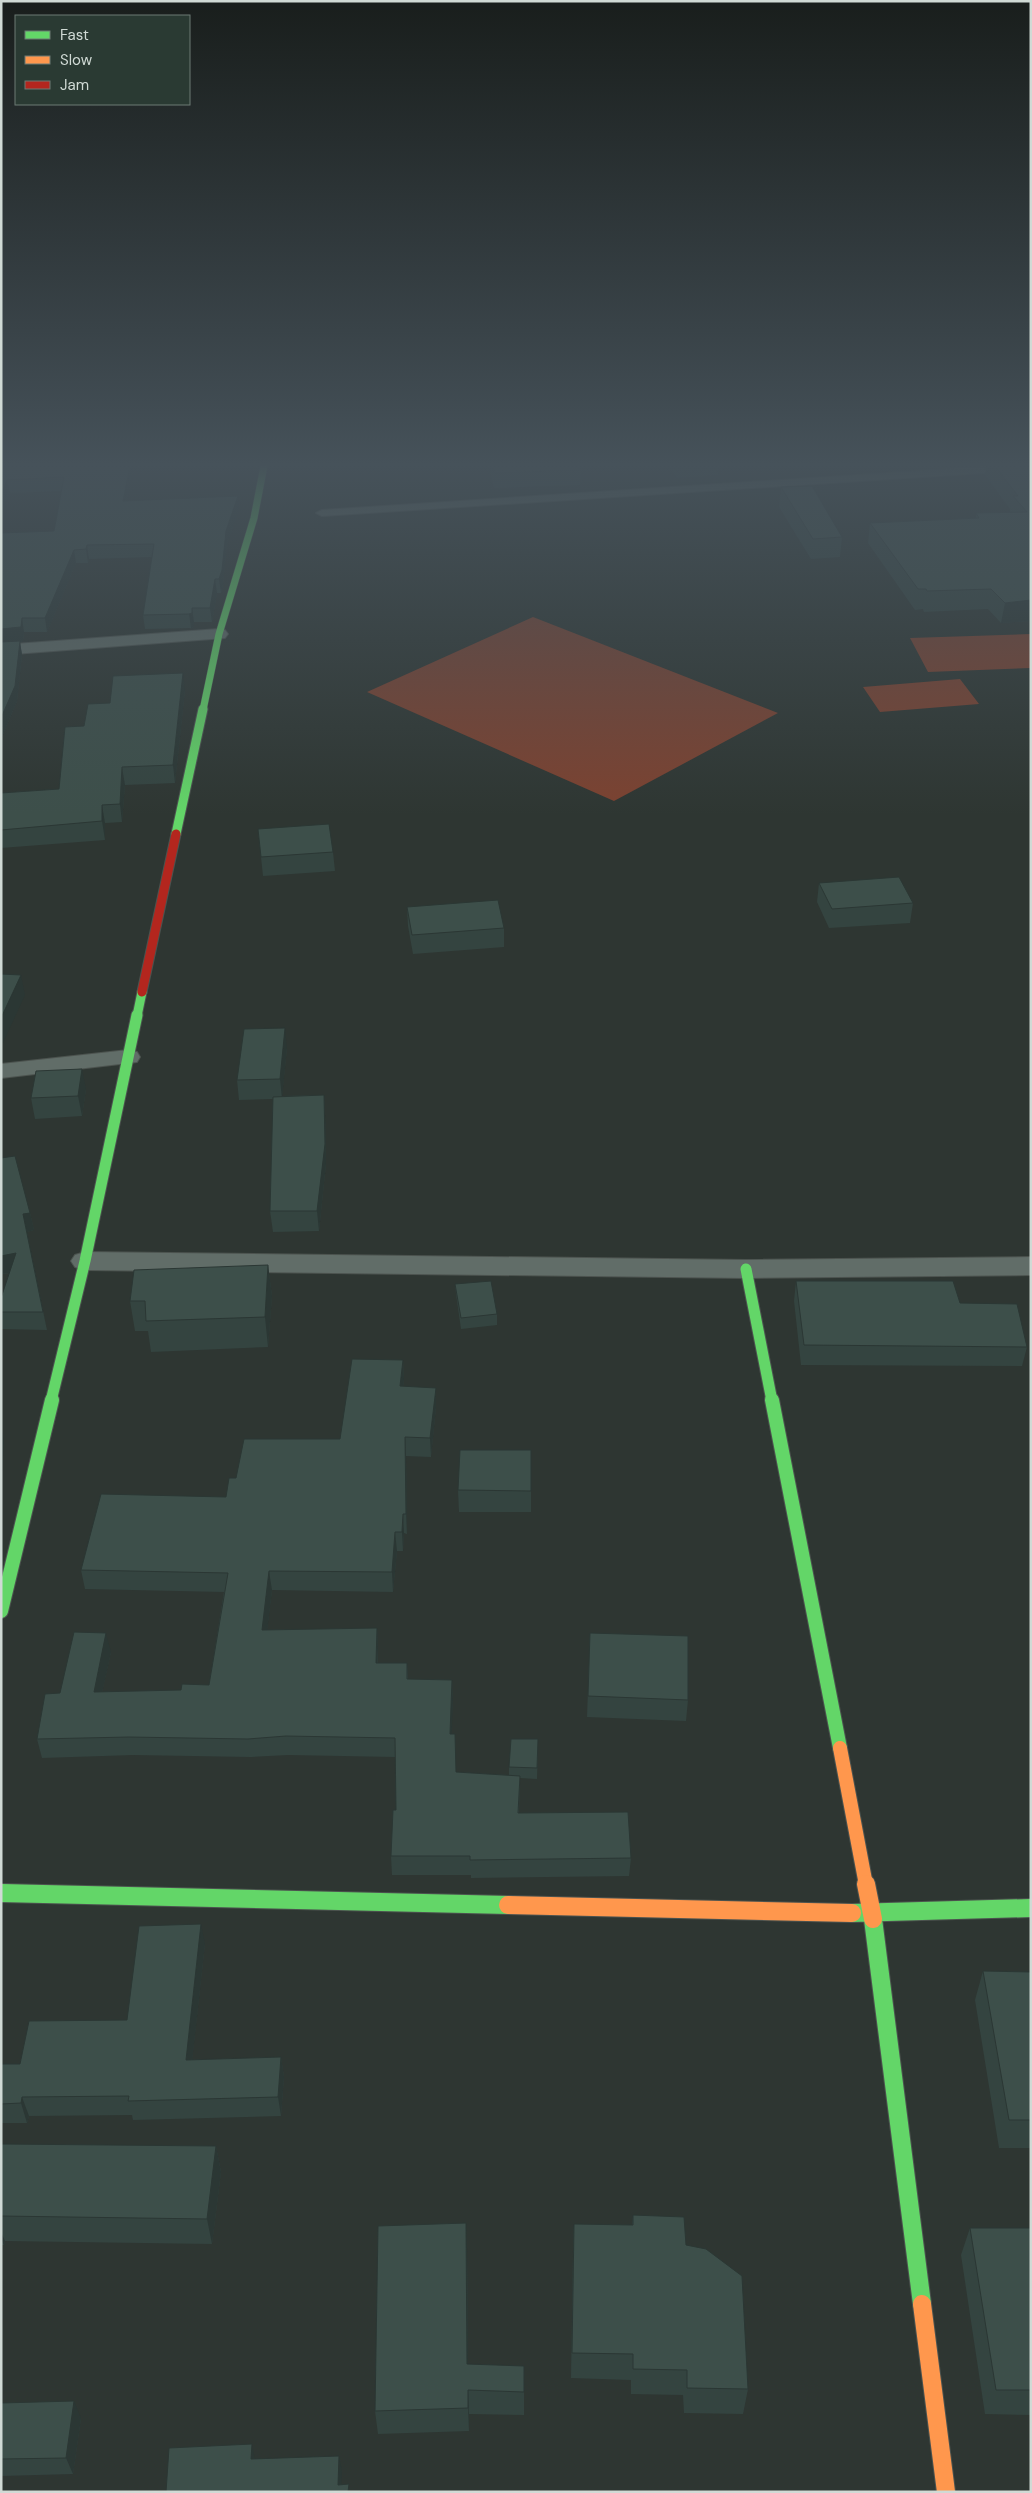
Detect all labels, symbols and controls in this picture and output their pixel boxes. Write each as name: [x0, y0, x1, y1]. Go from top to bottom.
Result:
legend: [15, 15, 190, 105]
text: Fast: [60, 25, 89, 45]
text: Slow: [60, 50, 93, 70]
text: Jam: [60, 75, 89, 95]

